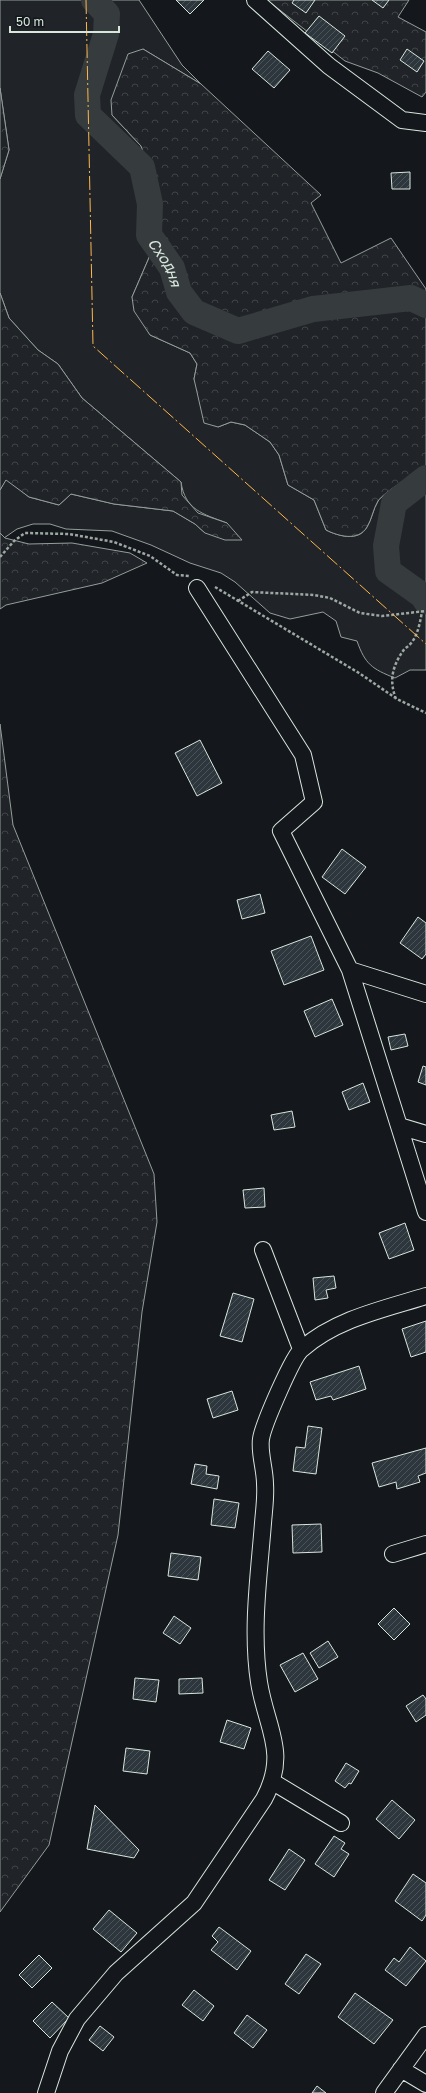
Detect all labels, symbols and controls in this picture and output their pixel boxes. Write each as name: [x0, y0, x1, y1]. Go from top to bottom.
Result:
scale bar: [10, 8, 119, 34]
text: 50 m: [16, 14, 44, 29]
water label: Сходня: [145, 234, 186, 290]

